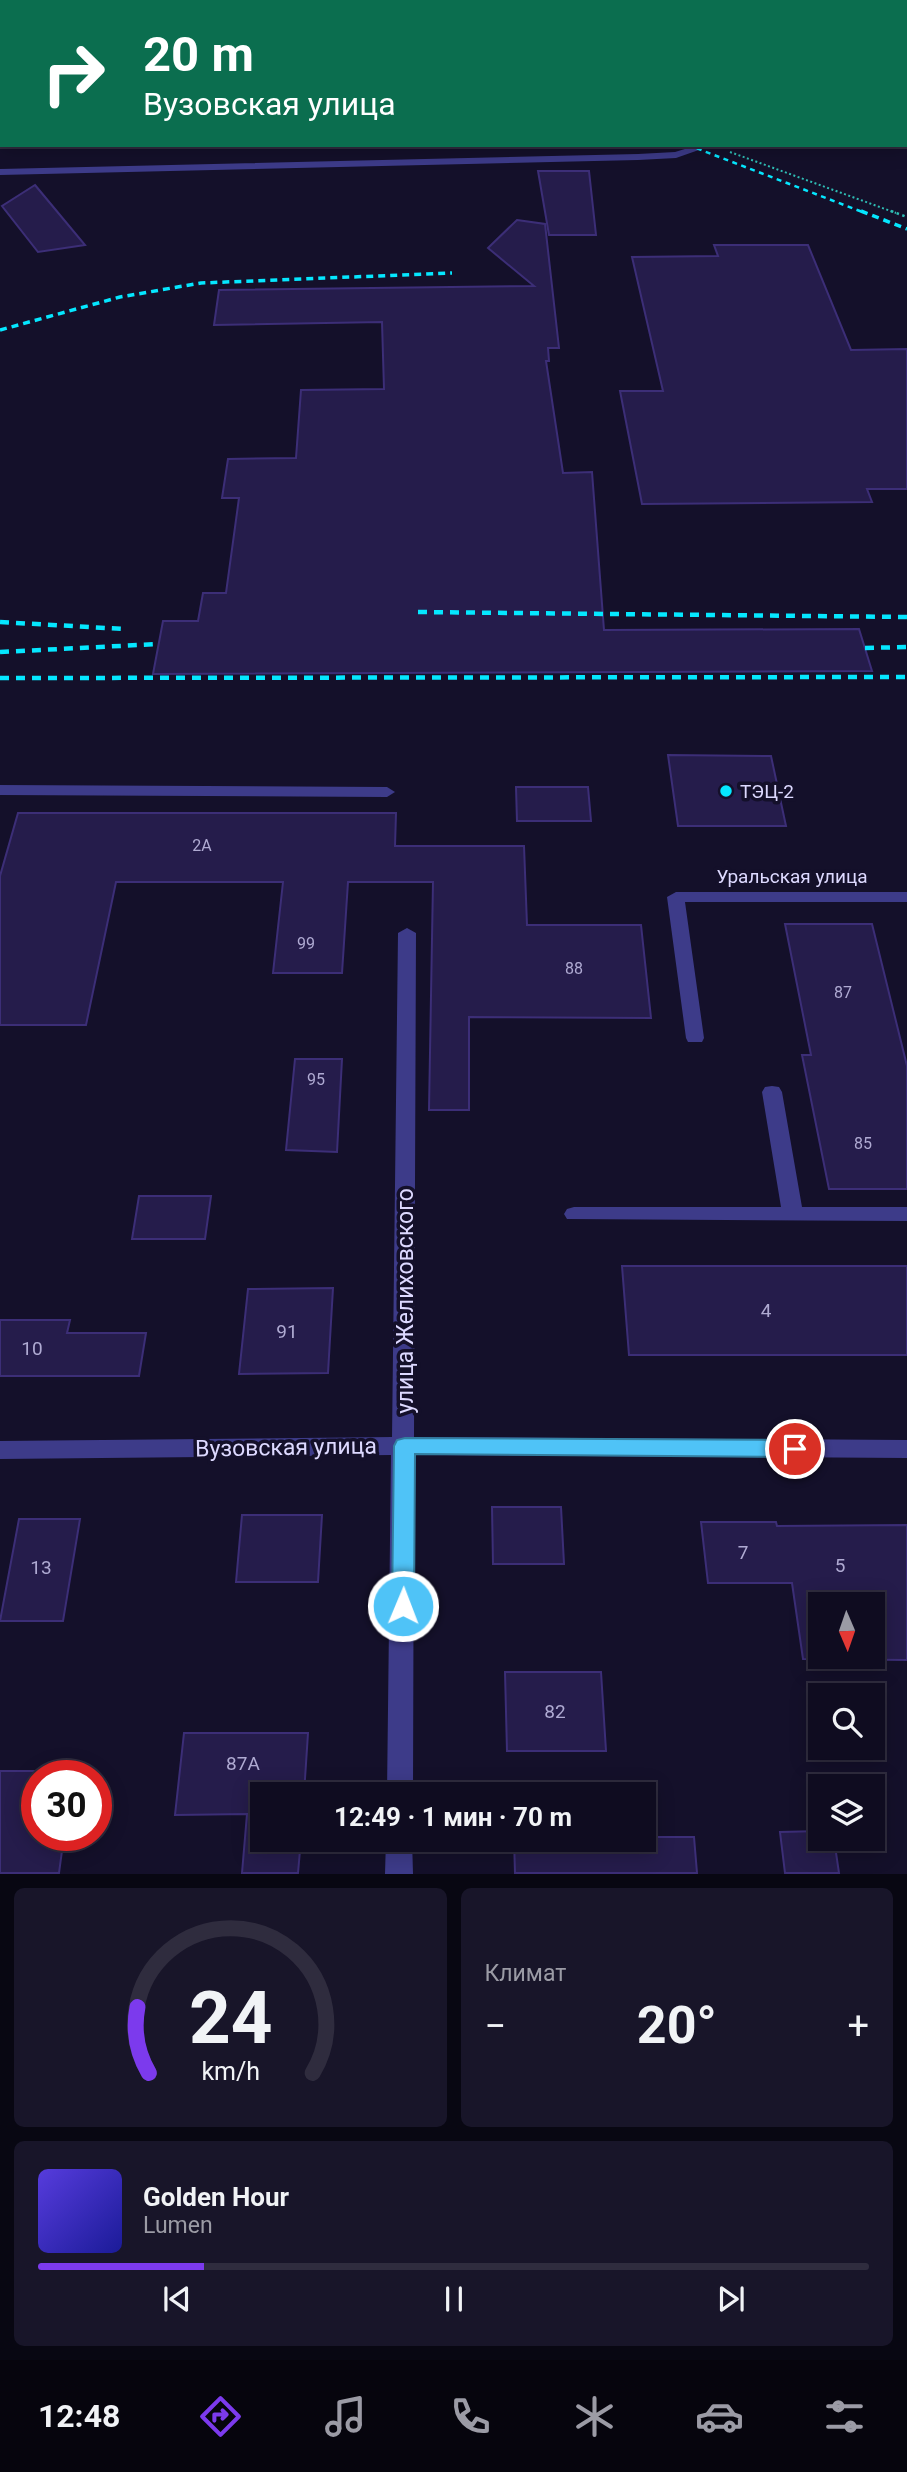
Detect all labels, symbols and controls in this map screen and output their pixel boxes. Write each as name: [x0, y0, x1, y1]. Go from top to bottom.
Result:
text: 20 m: [143, 26, 254, 83]
icon: right: [28, 28, 119, 119]
text: Вузовская улица: [143, 85, 396, 123]
place label: ТЭЦ-2: [740, 780, 794, 803]
marker: ТЭЦ-2: [718, 783, 734, 799]
house number: 2А: [192, 836, 212, 855]
street label: Уральская улица: [716, 865, 868, 888]
house number: 99: [297, 934, 315, 953]
house number: 88: [565, 959, 583, 978]
house number: 87: [834, 983, 852, 1002]
house number: 95: [307, 1070, 325, 1089]
house number: 85: [854, 1134, 872, 1153]
street label: улица Желиховского: [392, 1188, 419, 1414]
house number: 4: [761, 1299, 772, 1322]
house number: 91: [276, 1320, 298, 1343]
house number: 10: [21, 1337, 43, 1360]
pin: [765, 1419, 825, 1479]
icon: arrive: [776, 1430, 814, 1468]
street label: Вузовская улица: [195, 1432, 377, 1463]
house number: 7: [738, 1541, 748, 1564]
house number: 5: [835, 1554, 845, 1577]
house number: 13: [30, 1556, 52, 1579]
position arrow: [366, 1569, 440, 1643]
north arrow: [808, 1592, 886, 1670]
map controls: [808, 1592, 885, 1851]
button: search: [808, 1683, 885, 1760]
house number: 82: [544, 1700, 566, 1723]
house number: 87А: [226, 1752, 260, 1775]
speed limit sign: 30: [21, 1760, 112, 1851]
button: layers: [808, 1774, 885, 1851]
text: 12:49 · 1 мин · 70 m: [334, 1802, 572, 1832]
text: Климат: [485, 1960, 566, 1987]
text: 24: [188, 1976, 272, 2062]
text: 20°: [637, 1995, 717, 2056]
text: −: [485, 2004, 506, 2048]
text: +: [847, 2004, 869, 2048]
text: km/h: [201, 2057, 260, 2086]
text: Golden Hour: [143, 2182, 289, 2212]
text: Lumen: [143, 2212, 213, 2239]
icon: previous: [158, 2280, 196, 2318]
icon: pause: [435, 2280, 473, 2318]
icon: next: [712, 2280, 750, 2318]
icon: directions: [196, 2392, 245, 2441]
icon: music: [321, 2392, 370, 2441]
icon: phone: [446, 2392, 495, 2441]
icon: climate: [570, 2392, 619, 2441]
icon: car: [695, 2392, 744, 2441]
icon: filters: [820, 2392, 869, 2441]
text: 12:48: [38, 2397, 120, 2435]

